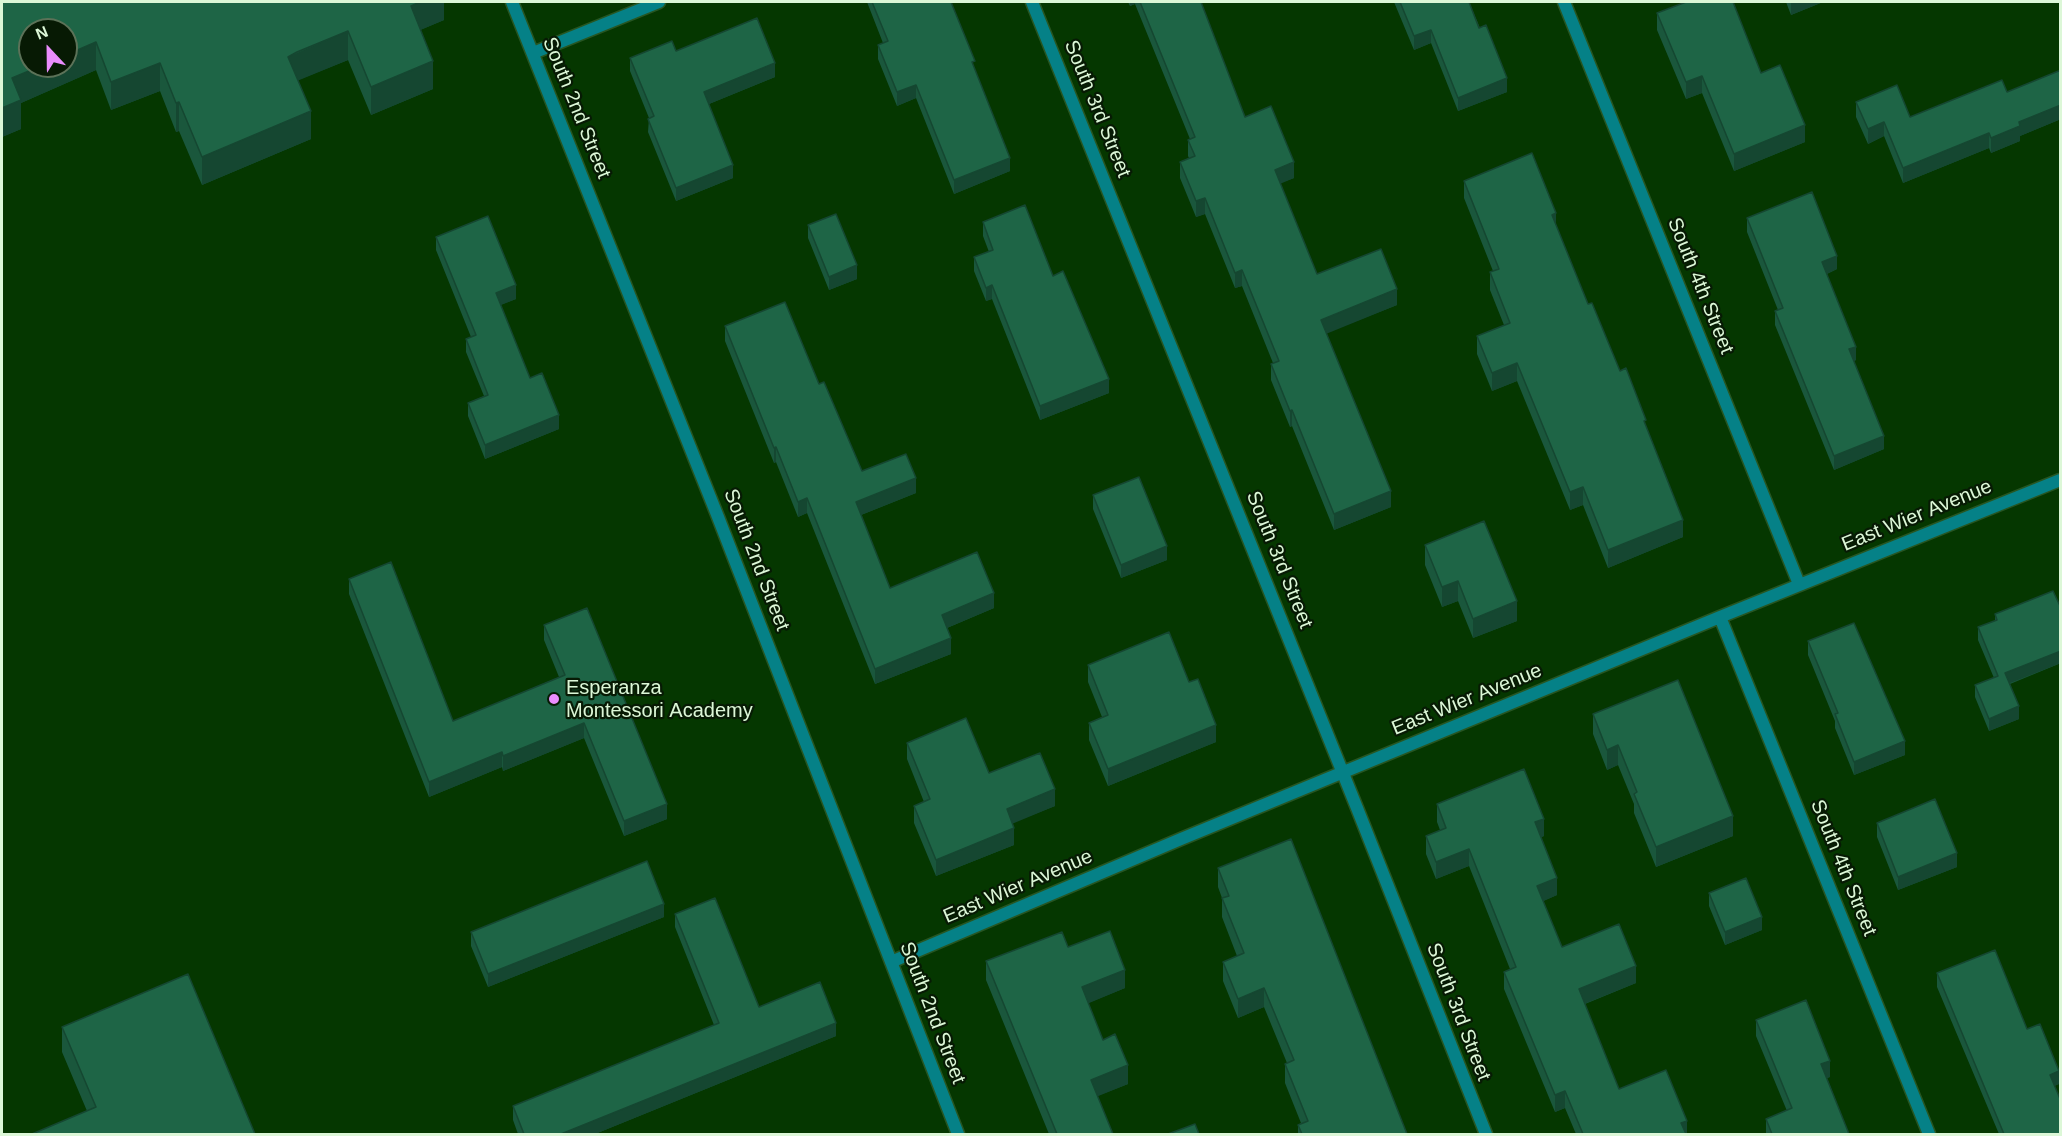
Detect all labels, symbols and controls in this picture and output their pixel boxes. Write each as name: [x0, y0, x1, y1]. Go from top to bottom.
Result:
north arrow: [18, 18, 78, 78]
text: N: [33, 23, 50, 43]
street label: South 2nd Street: [537, 34, 615, 182]
street label: South 3rd Street: [1059, 37, 1135, 181]
street label: South 4th Street: [1662, 214, 1738, 358]
street label: East Wier Avenue: [1838, 475, 1996, 557]
street label: South 2nd Street: [718, 486, 794, 634]
street label: South 3rd Street: [1241, 488, 1317, 632]
street label: East Wier Avenue: [1388, 659, 1546, 741]
place label: Esperanza Montessori Academy: [566, 676, 753, 723]
marker: Esperanza Montessori Academy: [547, 692, 561, 706]
street label: South 4th Street: [1805, 796, 1881, 940]
street label: East Wier Avenue: [940, 845, 1096, 929]
street label: South 2nd Street: [894, 939, 970, 1087]
street label: South 3rd Street: [1421, 940, 1495, 1084]

